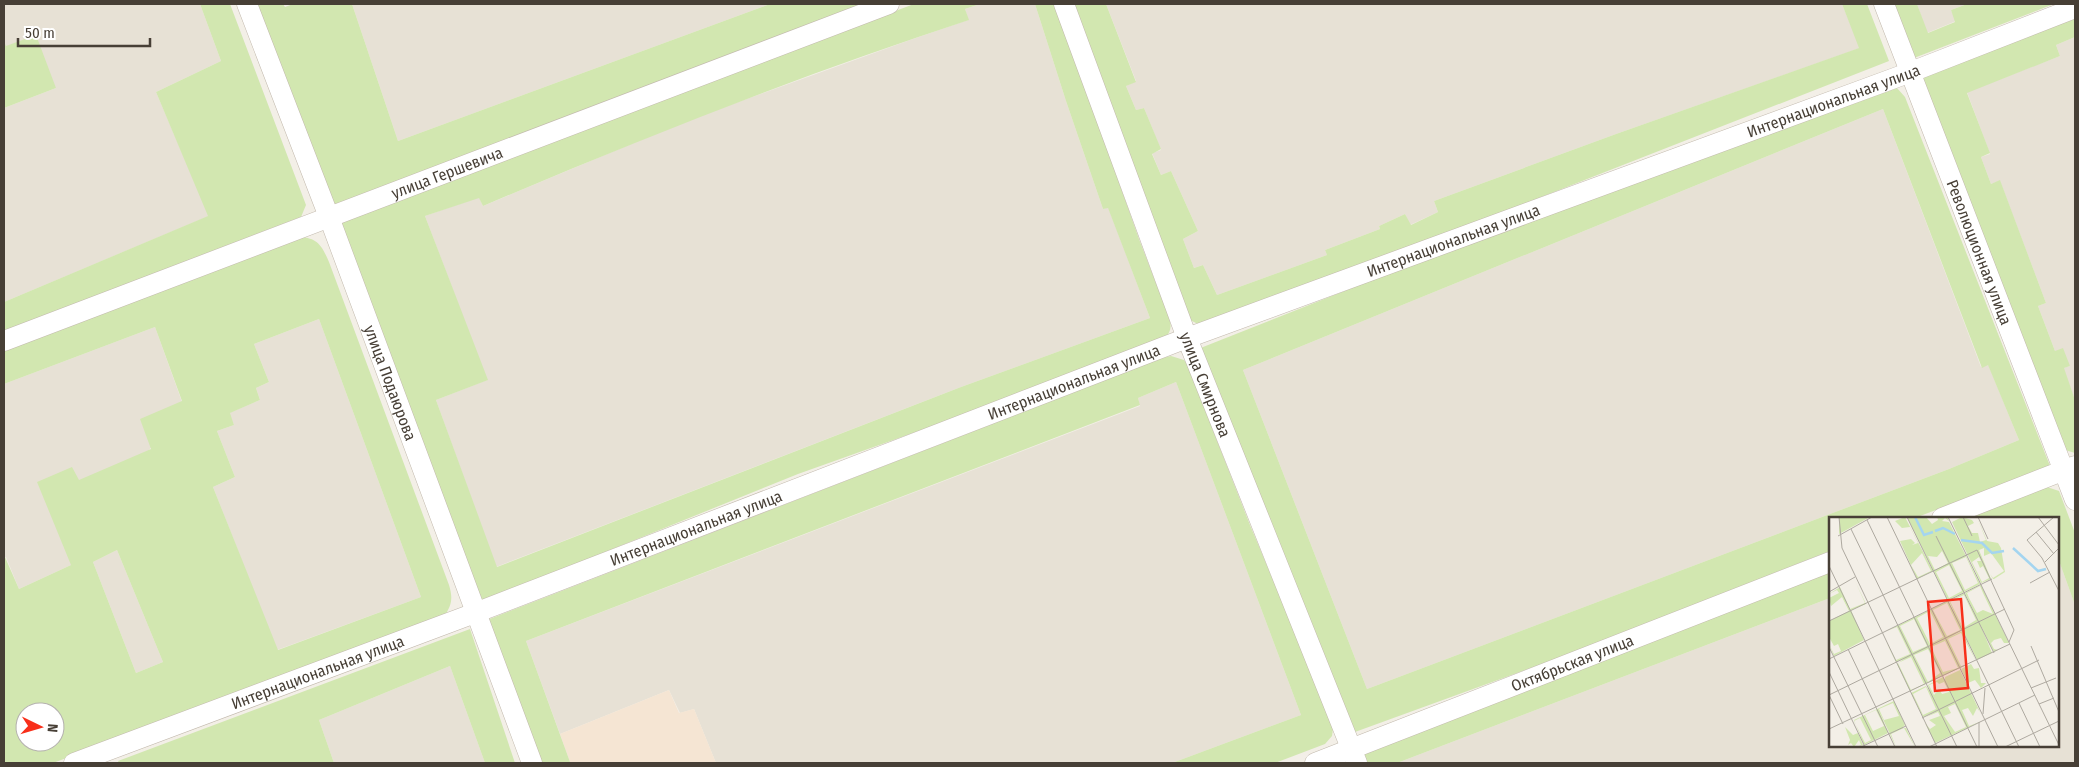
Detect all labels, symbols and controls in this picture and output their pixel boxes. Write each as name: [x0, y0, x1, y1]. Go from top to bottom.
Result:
scale bar: [18, 15, 150, 47]
text: 50 m: [25, 24, 55, 42]
street label: Интернациональная улица: [1744, 60, 1923, 141]
street label: улица Гершевича: [389, 142, 506, 202]
street label: Революционная улица: [1943, 177, 2016, 328]
street label: Интернациональная улица: [1364, 200, 1542, 281]
street label: улица Подаюрова: [360, 322, 421, 443]
street label: улица Смирнова: [1176, 329, 1235, 440]
street label: Интернациональная улица: [985, 340, 1163, 424]
street label: Интернациональная улица: [607, 486, 785, 569]
inset map: [1829, 517, 2059, 747]
street label: Октябрьская улица: [1508, 630, 1636, 695]
street label: Интернациональная улица: [229, 631, 407, 713]
north arrow: [15, 702, 65, 752]
text: N: [44, 723, 61, 733]

